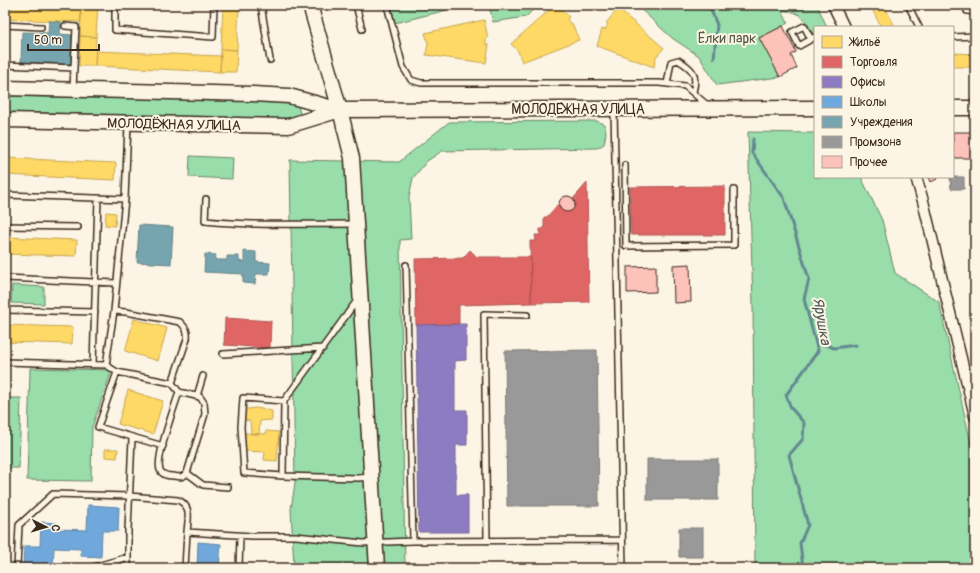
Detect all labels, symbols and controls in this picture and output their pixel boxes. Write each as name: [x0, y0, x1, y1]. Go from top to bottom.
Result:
scale bar: [28, 26, 99, 52]
legend: [814, 26, 954, 178]
park label: Ёлки парк: [698, 30, 756, 47]
text: 50 m: [34, 33, 62, 48]
text: Жильё: [848, 35, 881, 50]
text: Торговля: [850, 55, 898, 70]
text: Офисы: [850, 75, 886, 90]
text: Школы: [850, 95, 887, 110]
street label: МОЛОДЁЖНАЯ УЛИЦА: [511, 101, 645, 118]
street label: МОЛОДЁЖНАЯ УЛИЦА: [107, 115, 241, 134]
text: Учреждения: [850, 115, 913, 130]
text: Промзона: [850, 135, 901, 150]
text: Прочее: [850, 155, 887, 170]
water label: Ярушка: [808, 296, 835, 347]
north arrow: [26, 507, 66, 547]
text: С: [49, 524, 62, 532]

